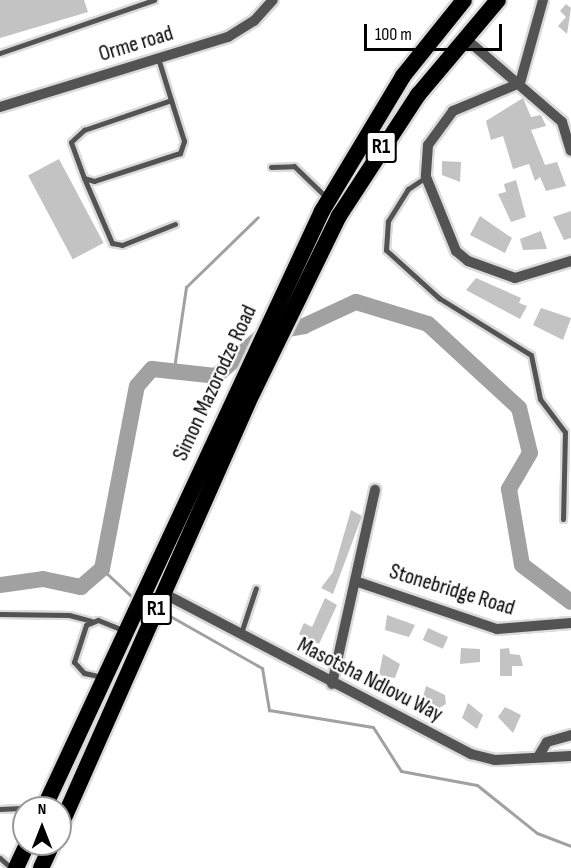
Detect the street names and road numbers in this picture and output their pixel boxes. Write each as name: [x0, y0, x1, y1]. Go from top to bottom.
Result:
street label: Orme road: [96, 20, 176, 68]
road number: R1: [364, 129, 398, 165]
street label: Simon Mazorodze Road: [167, 301, 263, 465]
street label: Stonebridge Road: [386, 558, 518, 622]
road number: R1: [140, 591, 172, 627]
street label: Masotsha Ndlovu Way: [293, 632, 447, 728]

